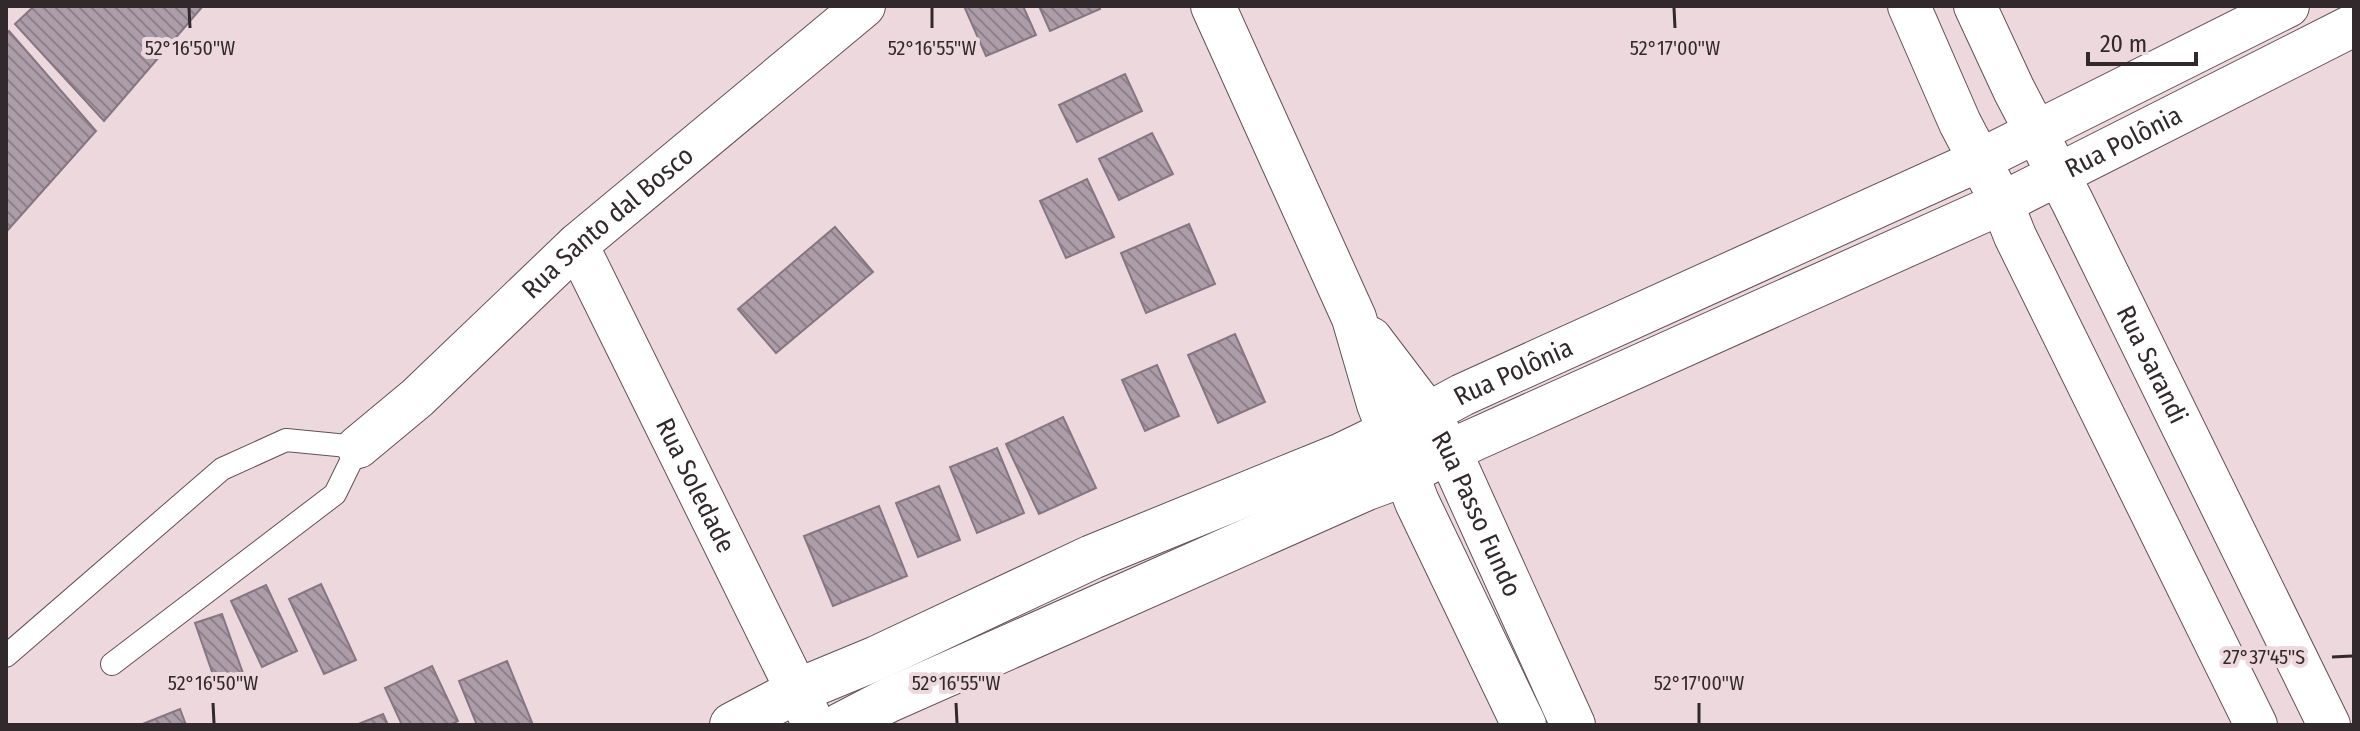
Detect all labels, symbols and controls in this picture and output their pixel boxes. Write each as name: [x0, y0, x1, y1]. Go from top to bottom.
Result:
scale bar: [2088, 16, 2196, 66]
text: 20 m: [2100, 30, 2147, 58]
text: 52°16'50"W: [145, 36, 235, 60]
text: 52°16'55"W: [888, 36, 976, 60]
text: 52°17'00"W: [1630, 36, 1720, 60]
street label: Rua Polônia: [2060, 100, 2187, 185]
street label: Rua Santo dal Bosco: [516, 140, 700, 305]
street label: Rua Sarandi: [2110, 301, 2194, 429]
street label: Rua Polônia: [1449, 332, 1577, 412]
street label: Rua Soledade: [649, 413, 741, 558]
street label: Rua Passo Fundo: [1425, 426, 1528, 602]
text: 27°37'45"S: [2223, 645, 2305, 669]
text: 52°16'50"W: [168, 671, 258, 695]
text: 52°16'55"W: [912, 671, 1000, 695]
text: 52°17'00"W: [1654, 671, 1744, 695]

